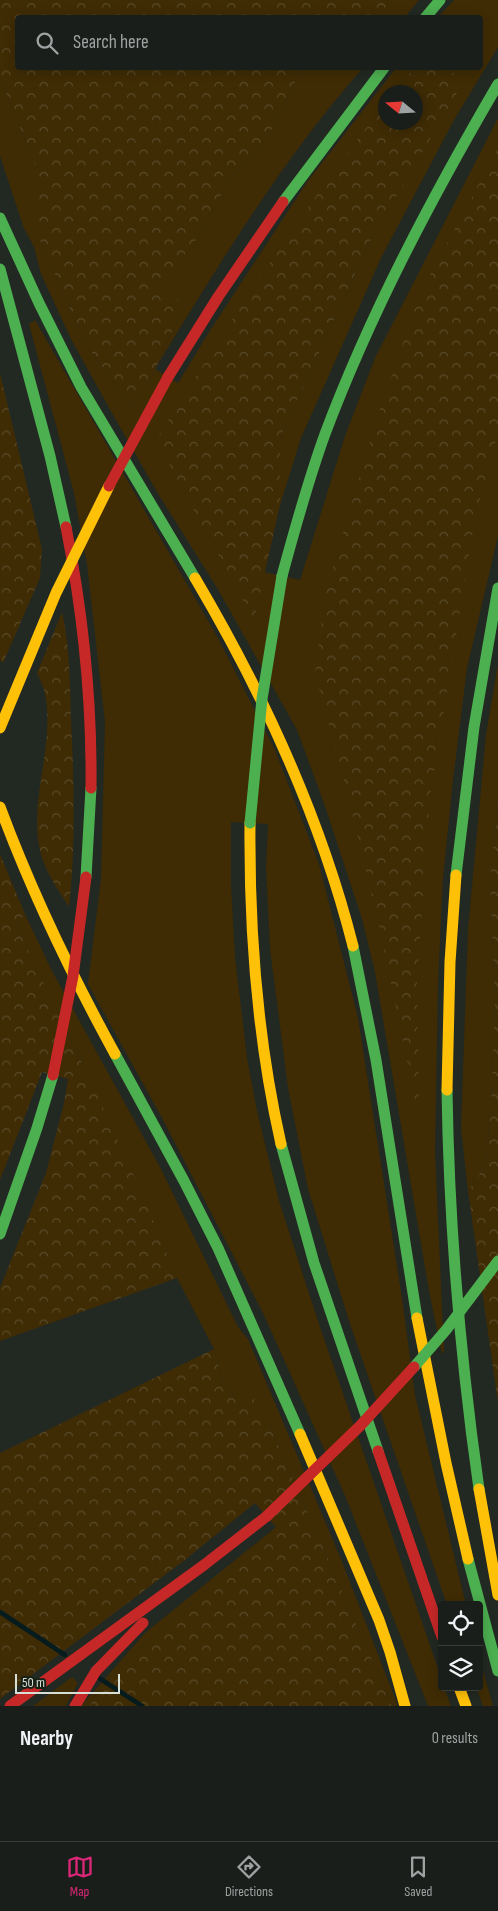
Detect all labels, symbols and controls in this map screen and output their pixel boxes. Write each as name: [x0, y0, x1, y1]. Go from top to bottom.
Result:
search box: [15, 15, 483, 70]
icon: search: [33, 29, 61, 57]
text: Search here: [73, 31, 149, 54]
north arrow: [378, 85, 423, 130]
map controls: [438, 1601, 483, 1691]
button: locate: [438, 1601, 483, 1646]
button: layers: [438, 1646, 483, 1691]
scale bar: [15, 1671, 120, 1694]
text: 50 m: [22, 1674, 45, 1691]
text: Nearby: [20, 1726, 73, 1751]
text: 0 results: [432, 1729, 478, 1748]
tab: Map: [66, 1853, 94, 1900]
tab: Directions: [225, 1853, 273, 1900]
tab: Saved: [404, 1853, 432, 1900]

